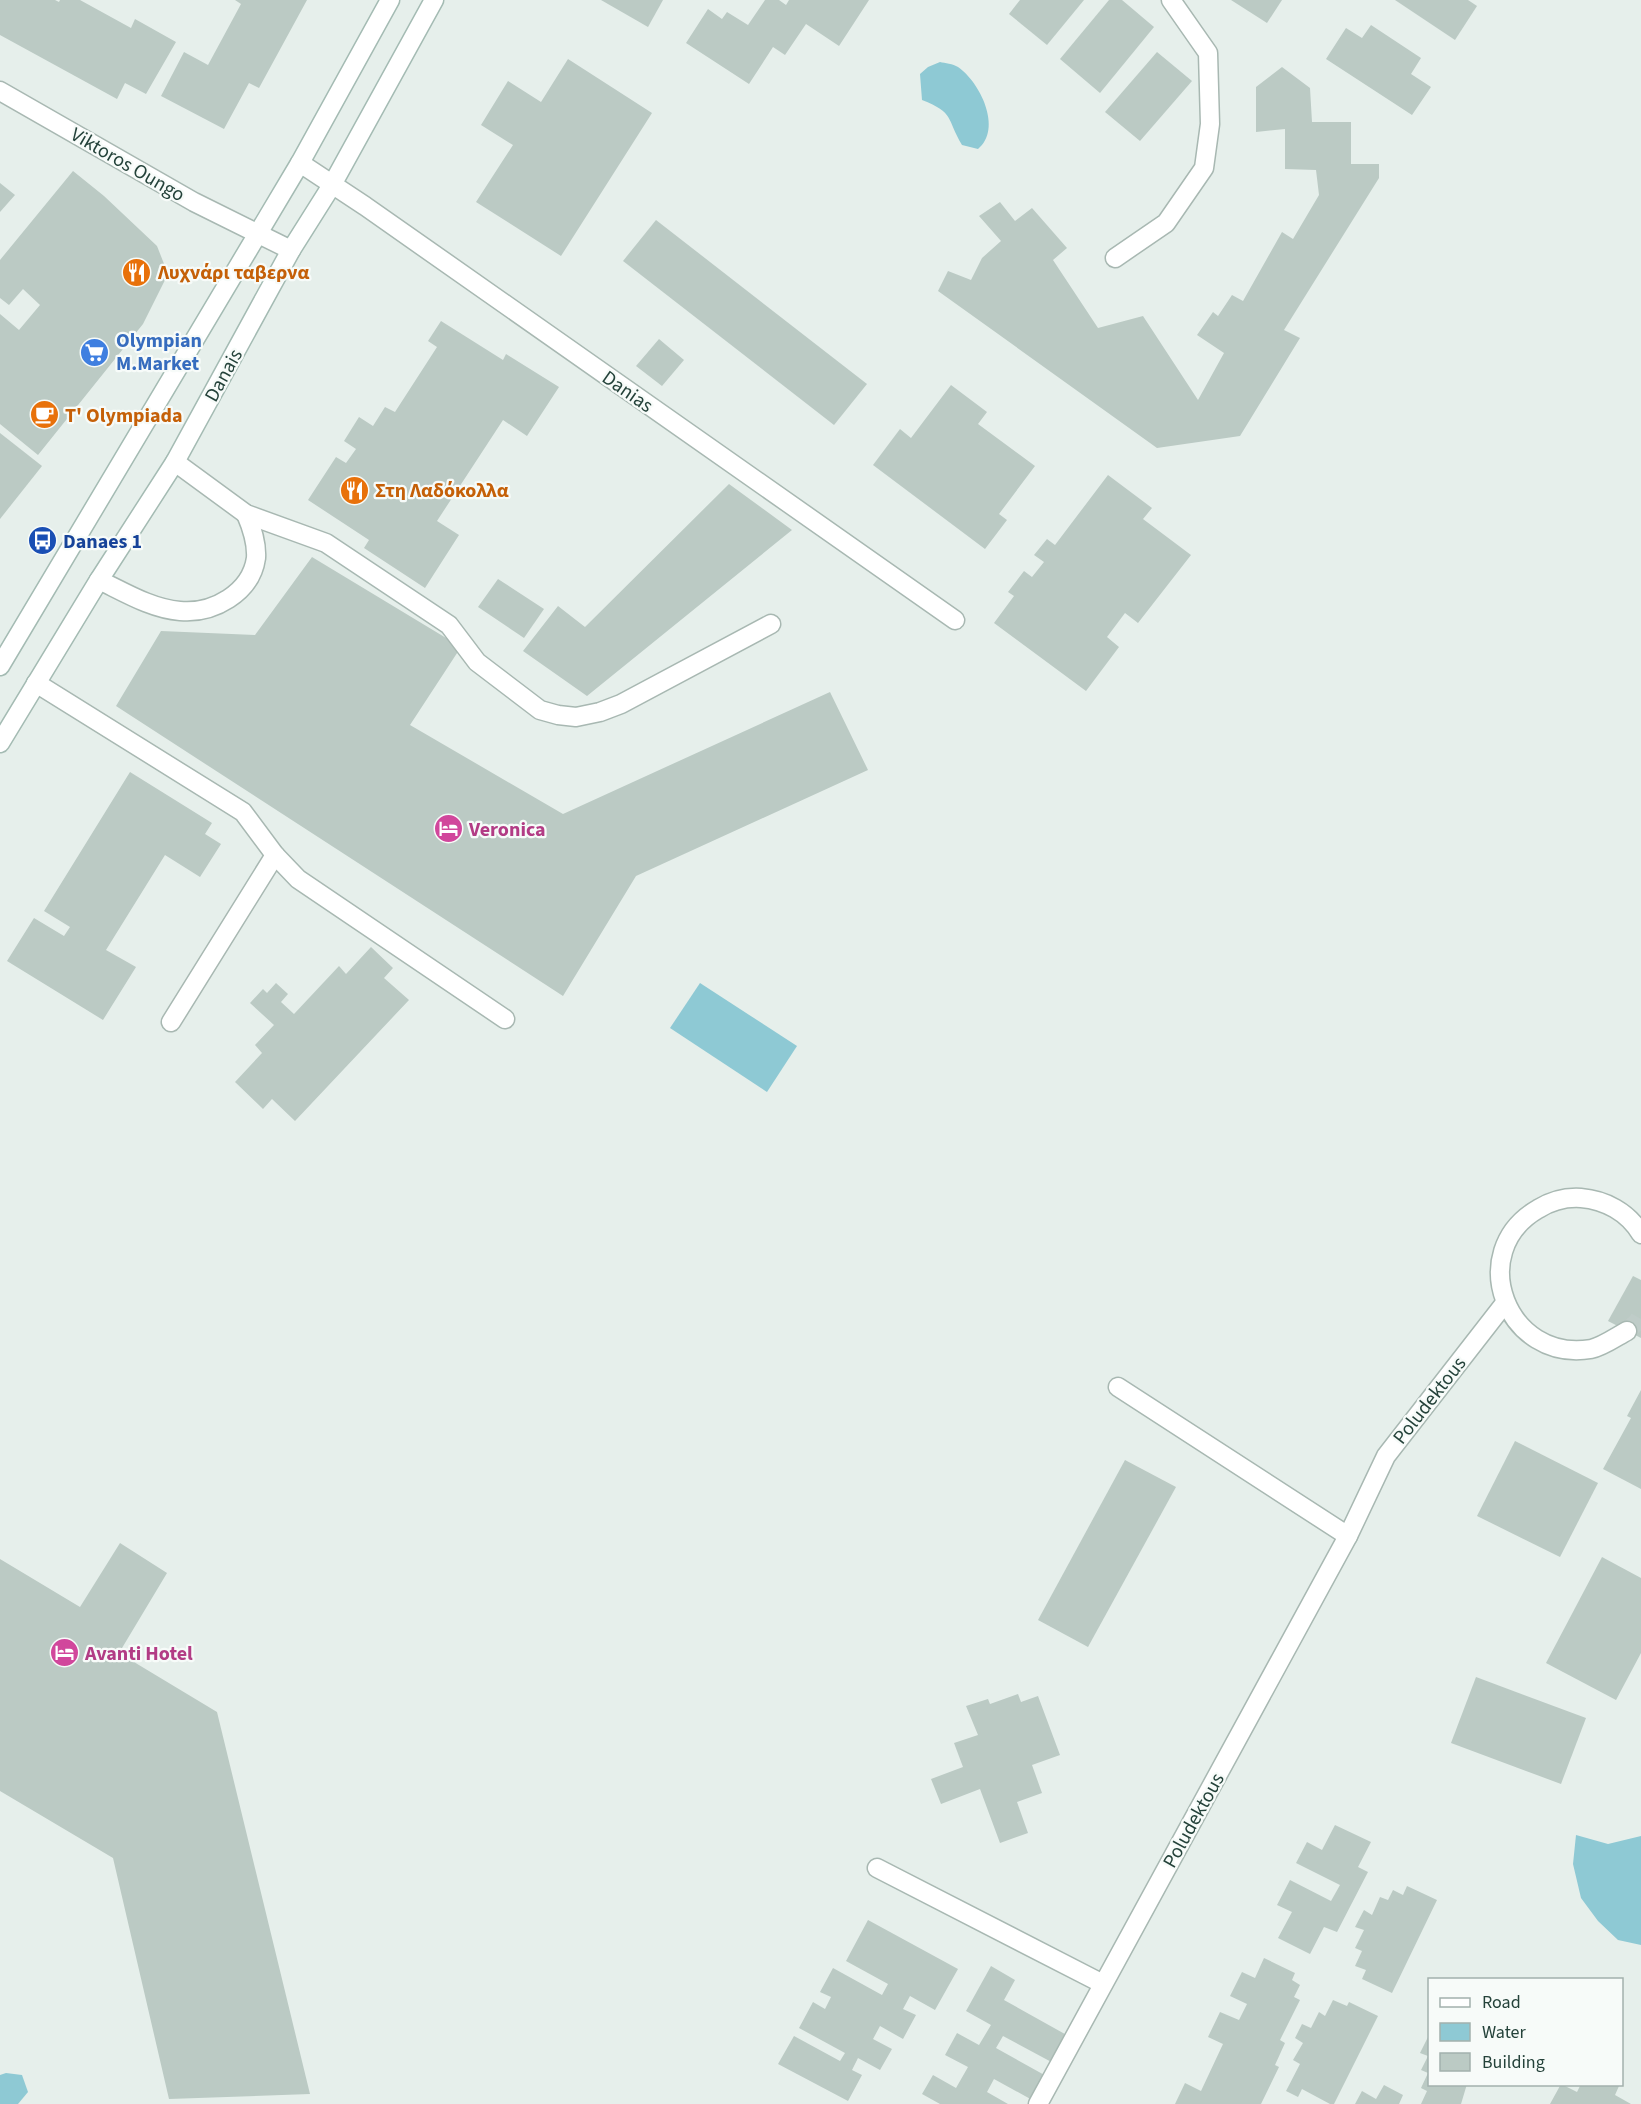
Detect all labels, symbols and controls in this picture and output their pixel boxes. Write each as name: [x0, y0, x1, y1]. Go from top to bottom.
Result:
street label: Viktoros Oungo: [65, 121, 190, 209]
restaurant icon: Λυχνάρι ταβερνα: [121, 256, 153, 288]
place label: Λυχνάρι ταβερνα: [157, 259, 309, 287]
place label: Olympian M.Market: [116, 327, 202, 378]
supermarket icon: Olympian M.Market: [79, 336, 111, 368]
street label: Danais: [198, 344, 250, 407]
street label: Danias: [596, 364, 659, 420]
cafe icon: T' Olympiada: [28, 399, 60, 431]
place label: T' Olympiada: [65, 402, 183, 430]
restaurant icon: Στη Λαδόκολλα: [338, 474, 370, 506]
place label: Στη Λαδόκολλα: [375, 477, 509, 505]
bus stop icon: Danaes 1: [26, 525, 58, 557]
place label: Danaes 1: [63, 528, 142, 556]
hotel icon: Veronica: [432, 813, 464, 845]
place label: Veronica: [468, 816, 546, 844]
street label: Poludektous: [1387, 1351, 1473, 1451]
hotel icon: Avanti Hotel: [48, 1637, 80, 1669]
place label: Avanti Hotel: [84, 1640, 193, 1668]
street label: Poludektous: [1156, 1768, 1232, 1873]
legend: [1428, 1978, 1623, 2086]
text: Road: [1482, 1990, 1521, 2015]
text: Water: [1482, 2020, 1526, 2045]
text: Building: [1482, 2050, 1545, 2075]

